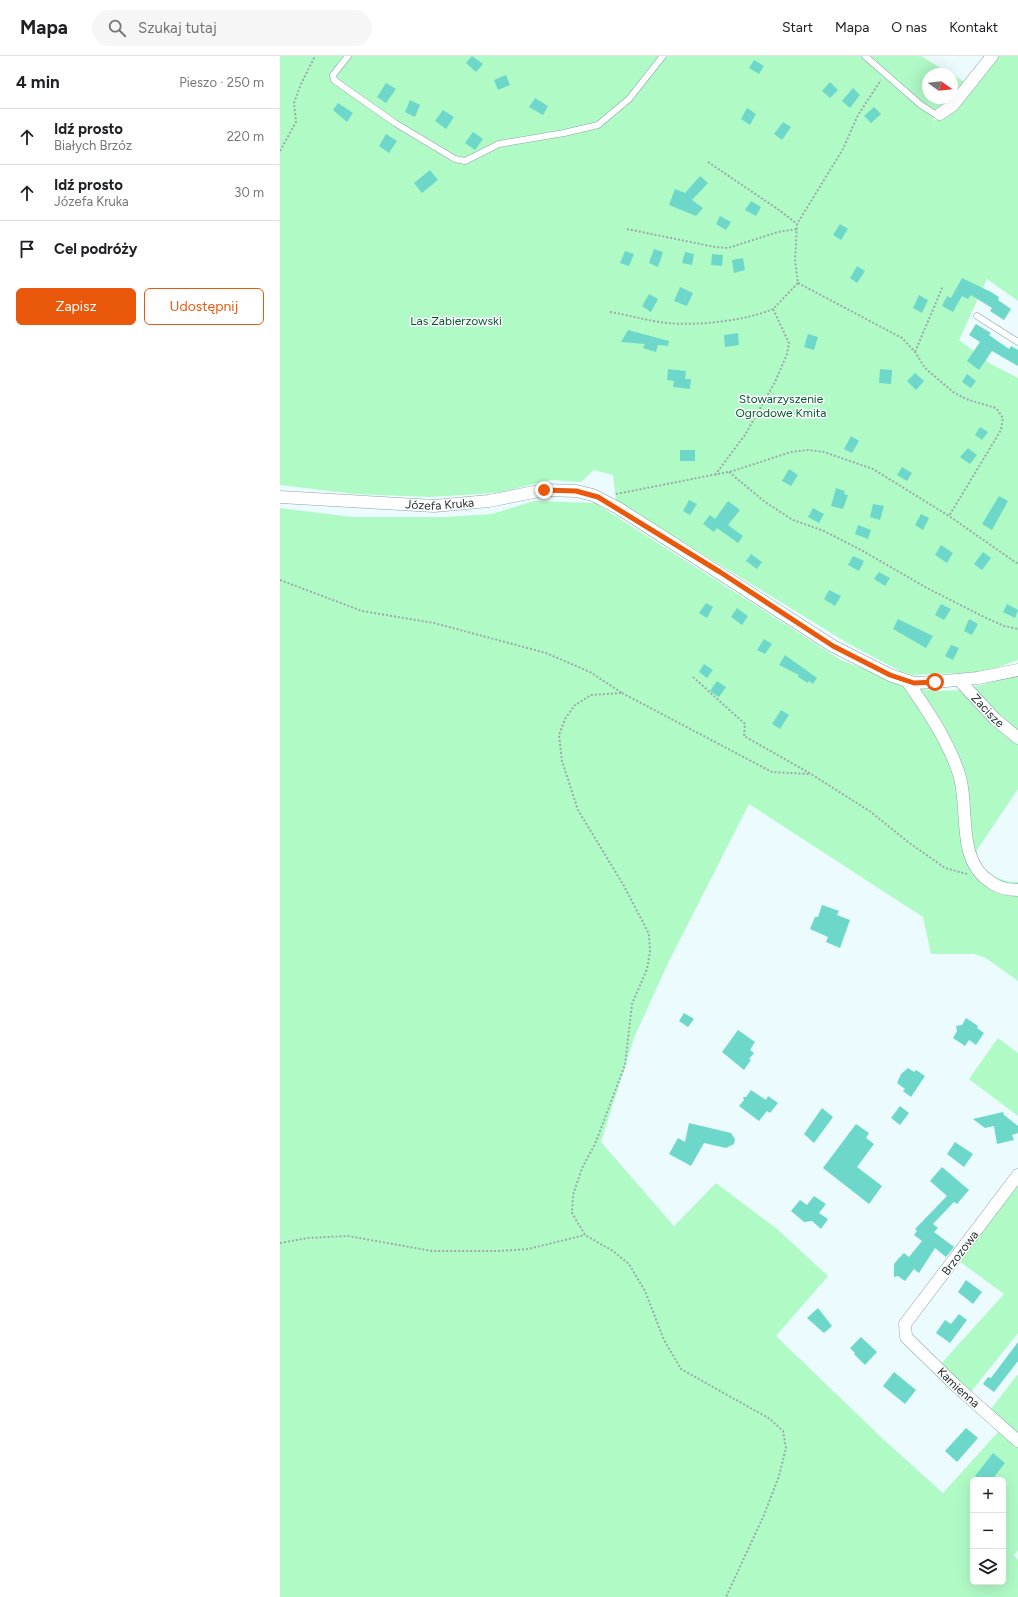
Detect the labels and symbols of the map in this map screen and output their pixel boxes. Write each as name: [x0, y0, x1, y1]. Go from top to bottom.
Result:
north arrow: [922, 68, 958, 104]
park label: Las Zabierzowski: [410, 314, 502, 328]
park label: Stowarzyszenie Ogrodowe Kmita: [736, 392, 826, 420]
route end: [535, 481, 553, 499]
street label: Józefa Kruka: [405, 495, 475, 513]
route start: [926, 673, 944, 691]
street label: Zacisze: [968, 691, 1007, 731]
street label: Brzozowa: [939, 1228, 981, 1278]
street label: Kamienna: [934, 1365, 982, 1411]

